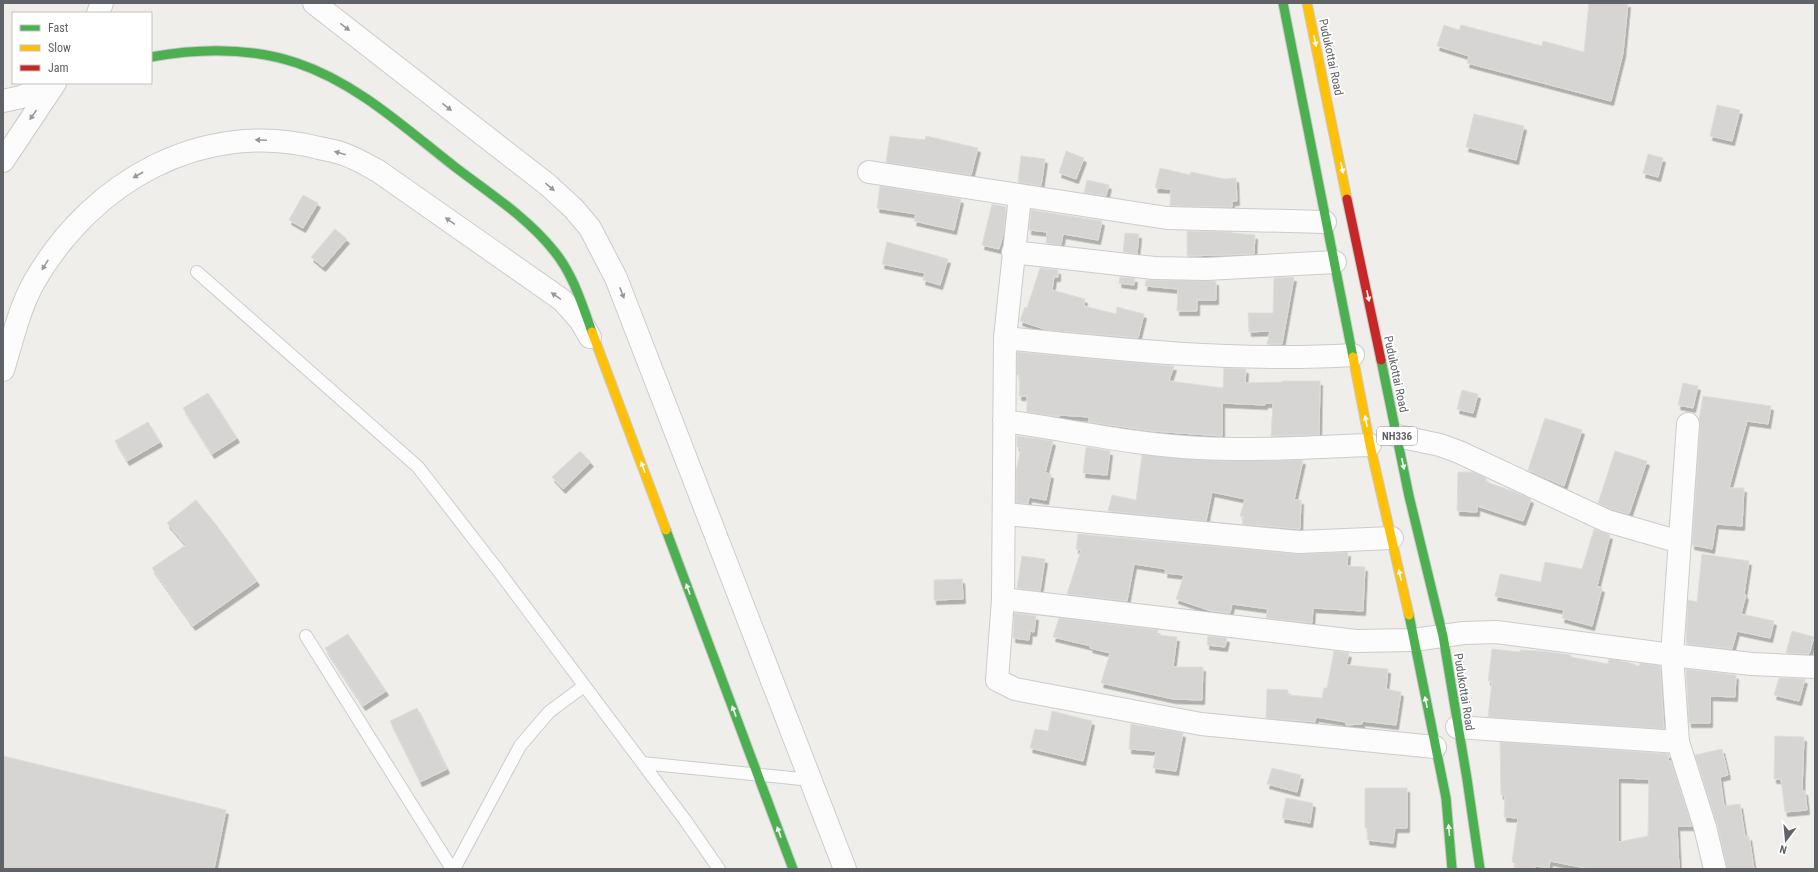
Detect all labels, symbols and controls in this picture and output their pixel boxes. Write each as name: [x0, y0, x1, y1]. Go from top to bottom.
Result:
legend: [12, 12, 152, 84]
street label: Pudukottai Road: [1316, 17, 1346, 97]
text: Fast: [48, 21, 69, 35]
one-way arrow: [339, 23, 350, 31]
one-way arrow: [1312, 35, 1318, 47]
text: Slow: [48, 41, 71, 55]
text: Jam: [48, 61, 69, 75]
one-way arrow: [442, 103, 453, 111]
one-way arrow: [29, 109, 37, 120]
one-way arrow: [254, 137, 267, 143]
one-way arrow: [334, 150, 346, 156]
one-way arrow: [1339, 162, 1345, 175]
one-way arrow: [133, 171, 143, 179]
one-way arrow: [544, 183, 555, 192]
one-way arrow: [445, 217, 455, 225]
one-way arrow: [42, 259, 49, 271]
one-way arrow: [620, 287, 626, 299]
one-way arrow: [1365, 290, 1371, 302]
one-way arrow: [551, 292, 562, 300]
street label: Pudukottai Road: [1381, 334, 1411, 414]
one-way arrow: [1362, 415, 1368, 427]
road number: NH336: [1377, 427, 1417, 445]
one-way arrow: [1400, 458, 1406, 470]
one-way arrow: [639, 461, 645, 473]
one-way arrow: [1397, 569, 1403, 581]
one-way arrow: [685, 582, 691, 594]
street label: Pudukottai Road: [1451, 652, 1477, 732]
one-way arrow: [1422, 696, 1428, 709]
one-way arrow: [730, 704, 736, 716]
north arrow: [1766, 820, 1806, 860]
one-way arrow: [1446, 824, 1452, 836]
one-way arrow: [775, 826, 781, 838]
text: N: [1778, 842, 1788, 856]

